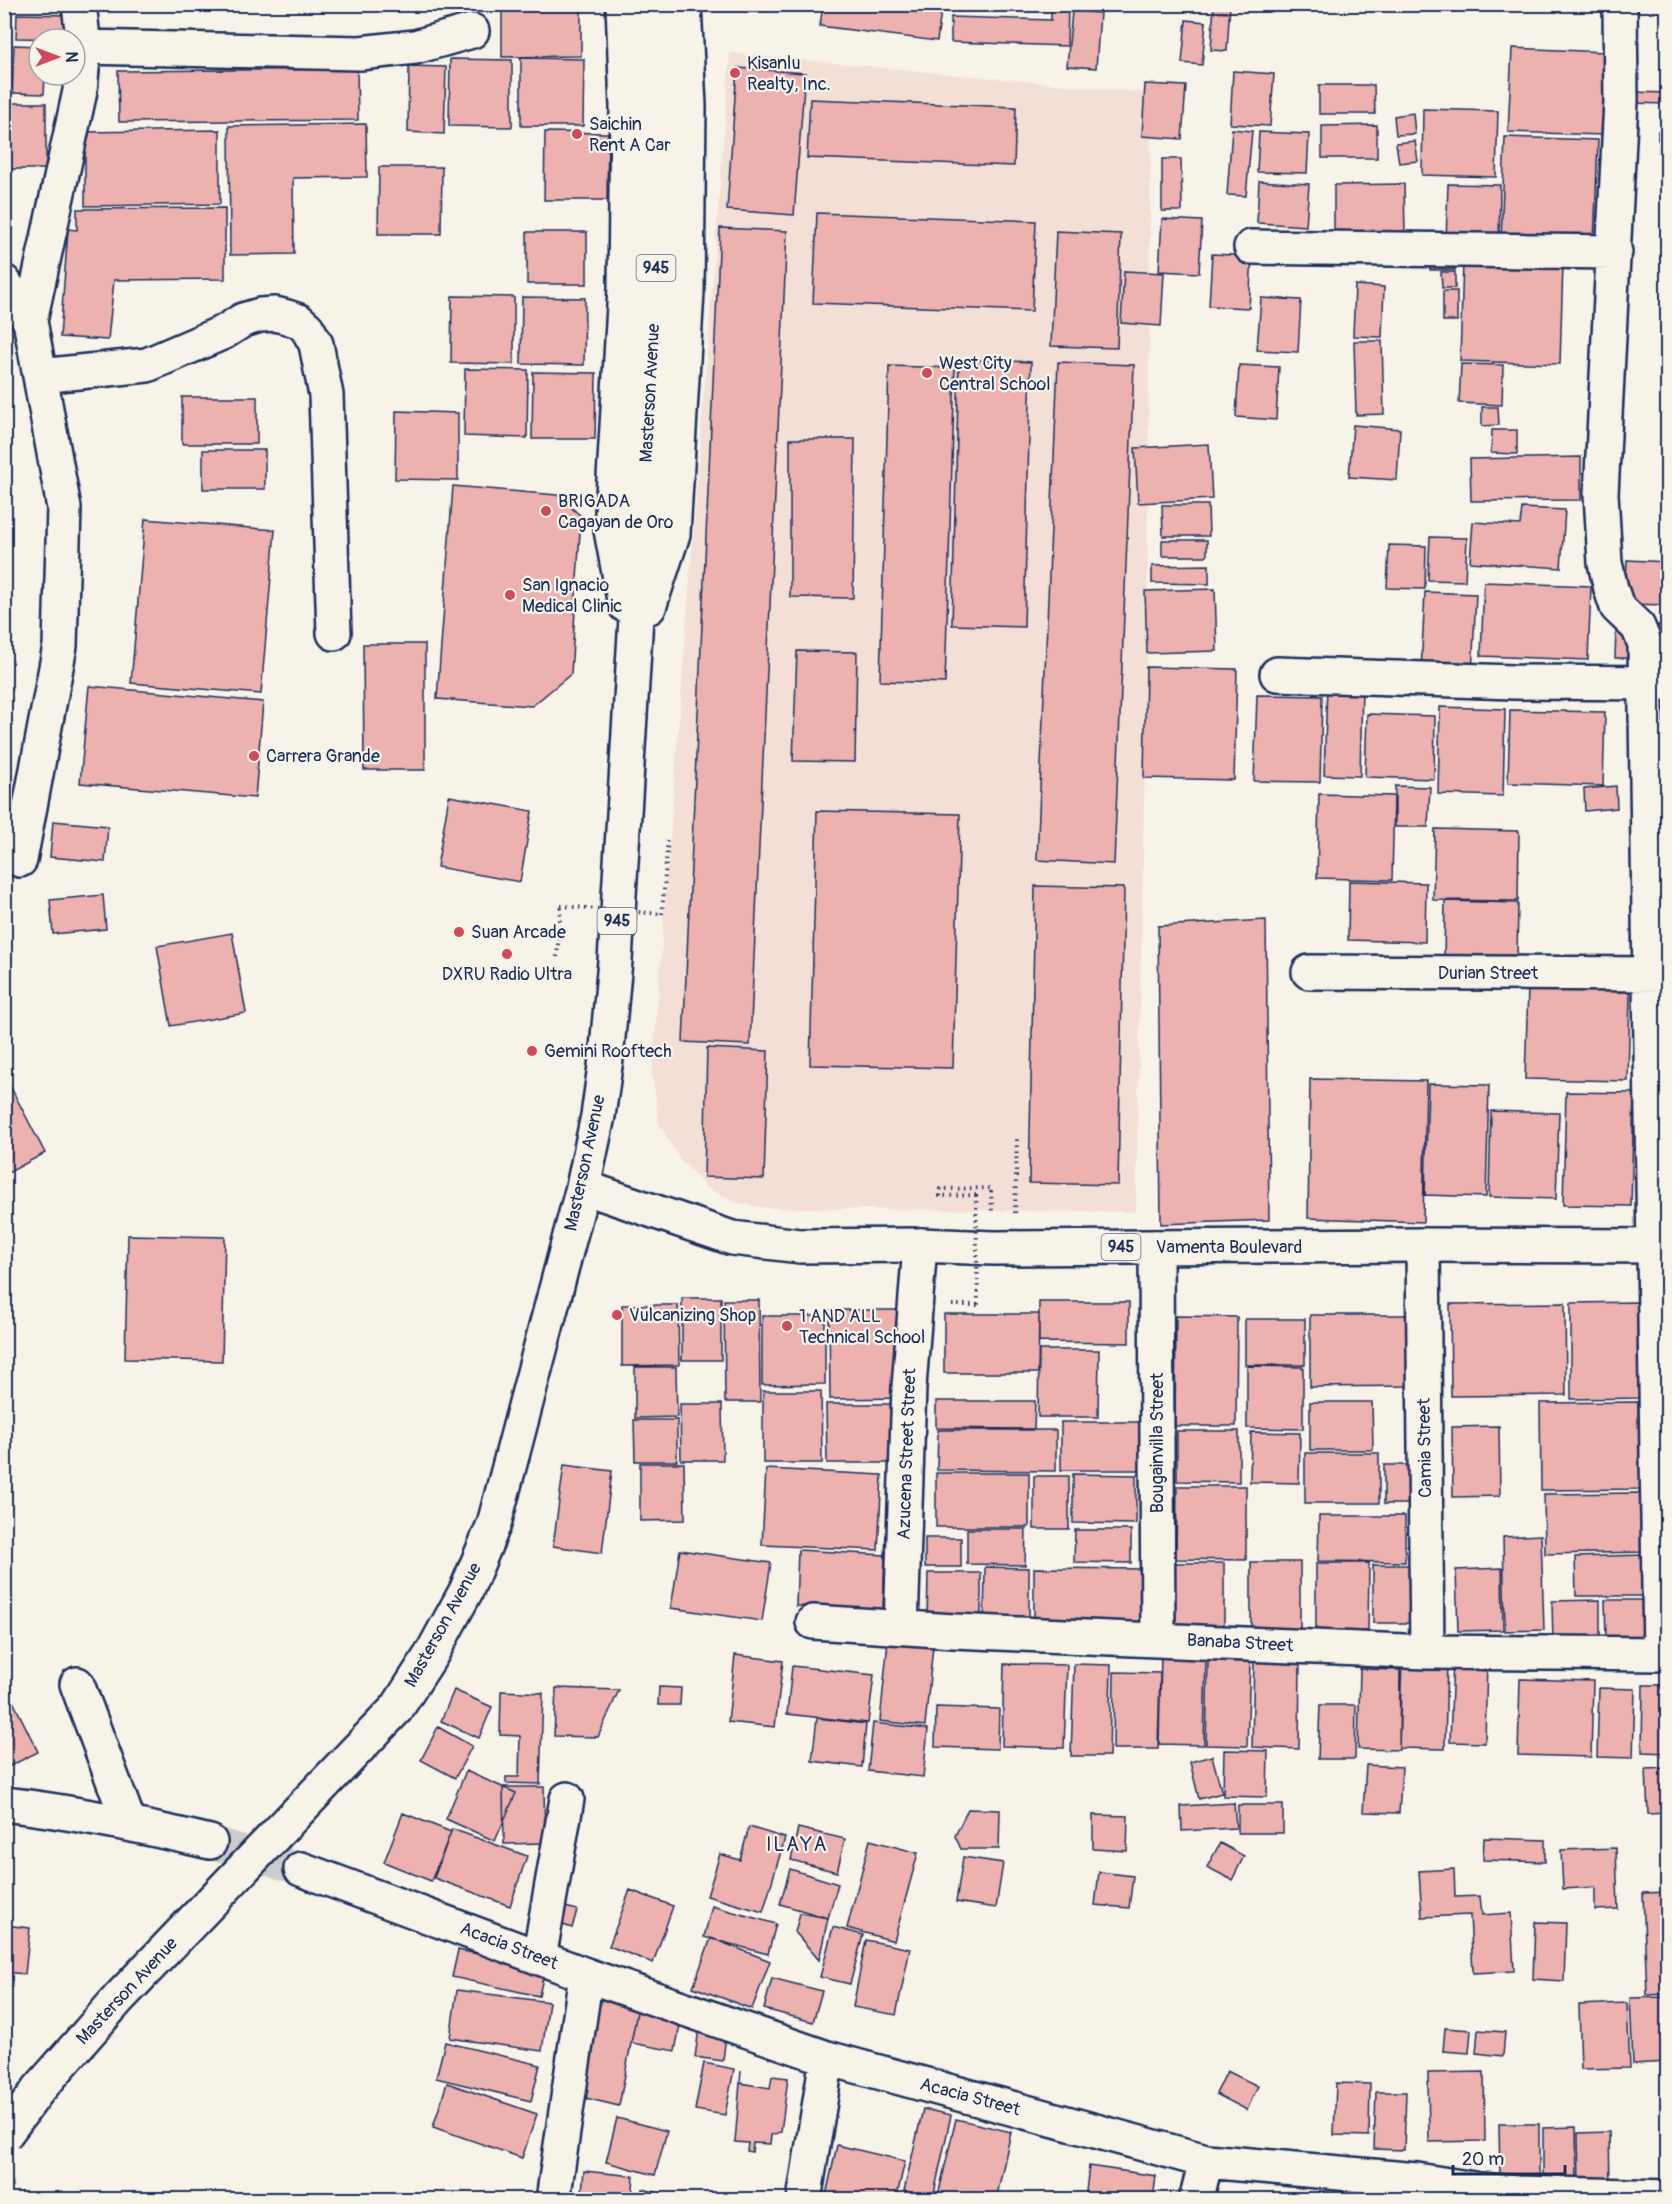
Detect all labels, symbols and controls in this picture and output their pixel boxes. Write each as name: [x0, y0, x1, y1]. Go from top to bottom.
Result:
north arrow: [27, 27, 87, 87]
text: N: [61, 52, 81, 63]
place label: Kisanlu Realty, Inc.: [747, 52, 831, 96]
marker: Kisanlu Realty, Inc.: [728, 66, 742, 80]
place label: Saichin Rent A Car: [589, 113, 671, 157]
marker: Saichin Rent A Car: [570, 127, 584, 141]
road number: 945: [636, 255, 676, 281]
street label: Masterson Avenue: [635, 323, 665, 463]
place label: West City Central School: [939, 352, 1051, 396]
marker: West City Central School: [920, 366, 934, 380]
place label: BRIGADA Cagayan de Oro: [558, 490, 674, 534]
marker: BRIGADA Cagayan de Oro: [539, 504, 553, 518]
place label: San Ignacio Medical Clinic: [522, 574, 623, 618]
marker: San Ignacio Medical Clinic: [503, 588, 517, 602]
place label: Carrera Grande: [266, 745, 380, 768]
marker: Carrera Grande: [247, 749, 261, 763]
road number: 945: [598, 908, 636, 934]
place label: Suan Arcade: [471, 921, 566, 944]
marker: Suan Arcade: [452, 925, 466, 939]
marker: DXRU Radio Ultra: [500, 947, 514, 961]
street label: Durian Street: [1438, 962, 1539, 985]
place label: DXRU Radio Ultra: [442, 963, 572, 986]
place label: Gemini Rooftech: [544, 1040, 672, 1063]
marker: Gemini Rooftech: [525, 1044, 539, 1058]
street label: Masterson Avenue: [559, 1093, 611, 1233]
road number: 945: [1102, 1234, 1140, 1260]
street label: Vamenta Boulevard: [1156, 1236, 1302, 1259]
place label: Vulcanizing Shop: [629, 1304, 756, 1327]
place label: 1 AND ALL Technical School: [799, 1305, 925, 1349]
marker: Vulcanizing Shop: [610, 1308, 624, 1322]
marker: 1 AND ALL Technical School: [780, 1319, 794, 1333]
street label: Azucena Street Street: [893, 1367, 922, 1540]
street label: Bougainvilla Street: [1146, 1372, 1169, 1513]
street label: Camia Street: [1413, 1397, 1437, 1498]
street label: Masterson Avenue: [399, 1559, 487, 1691]
street label: Banaba Street: [1186, 1629, 1295, 1657]
district label: ILAYA: [766, 1832, 828, 1857]
street label: Acacia Street: [457, 1917, 562, 1975]
street label: Masterson Avenue: [71, 1932, 183, 2050]
street label: Acacia Street: [917, 2073, 1023, 2122]
scale bar: [1453, 2138, 1566, 2176]
text: 20 m: [1462, 2148, 1504, 2171]

